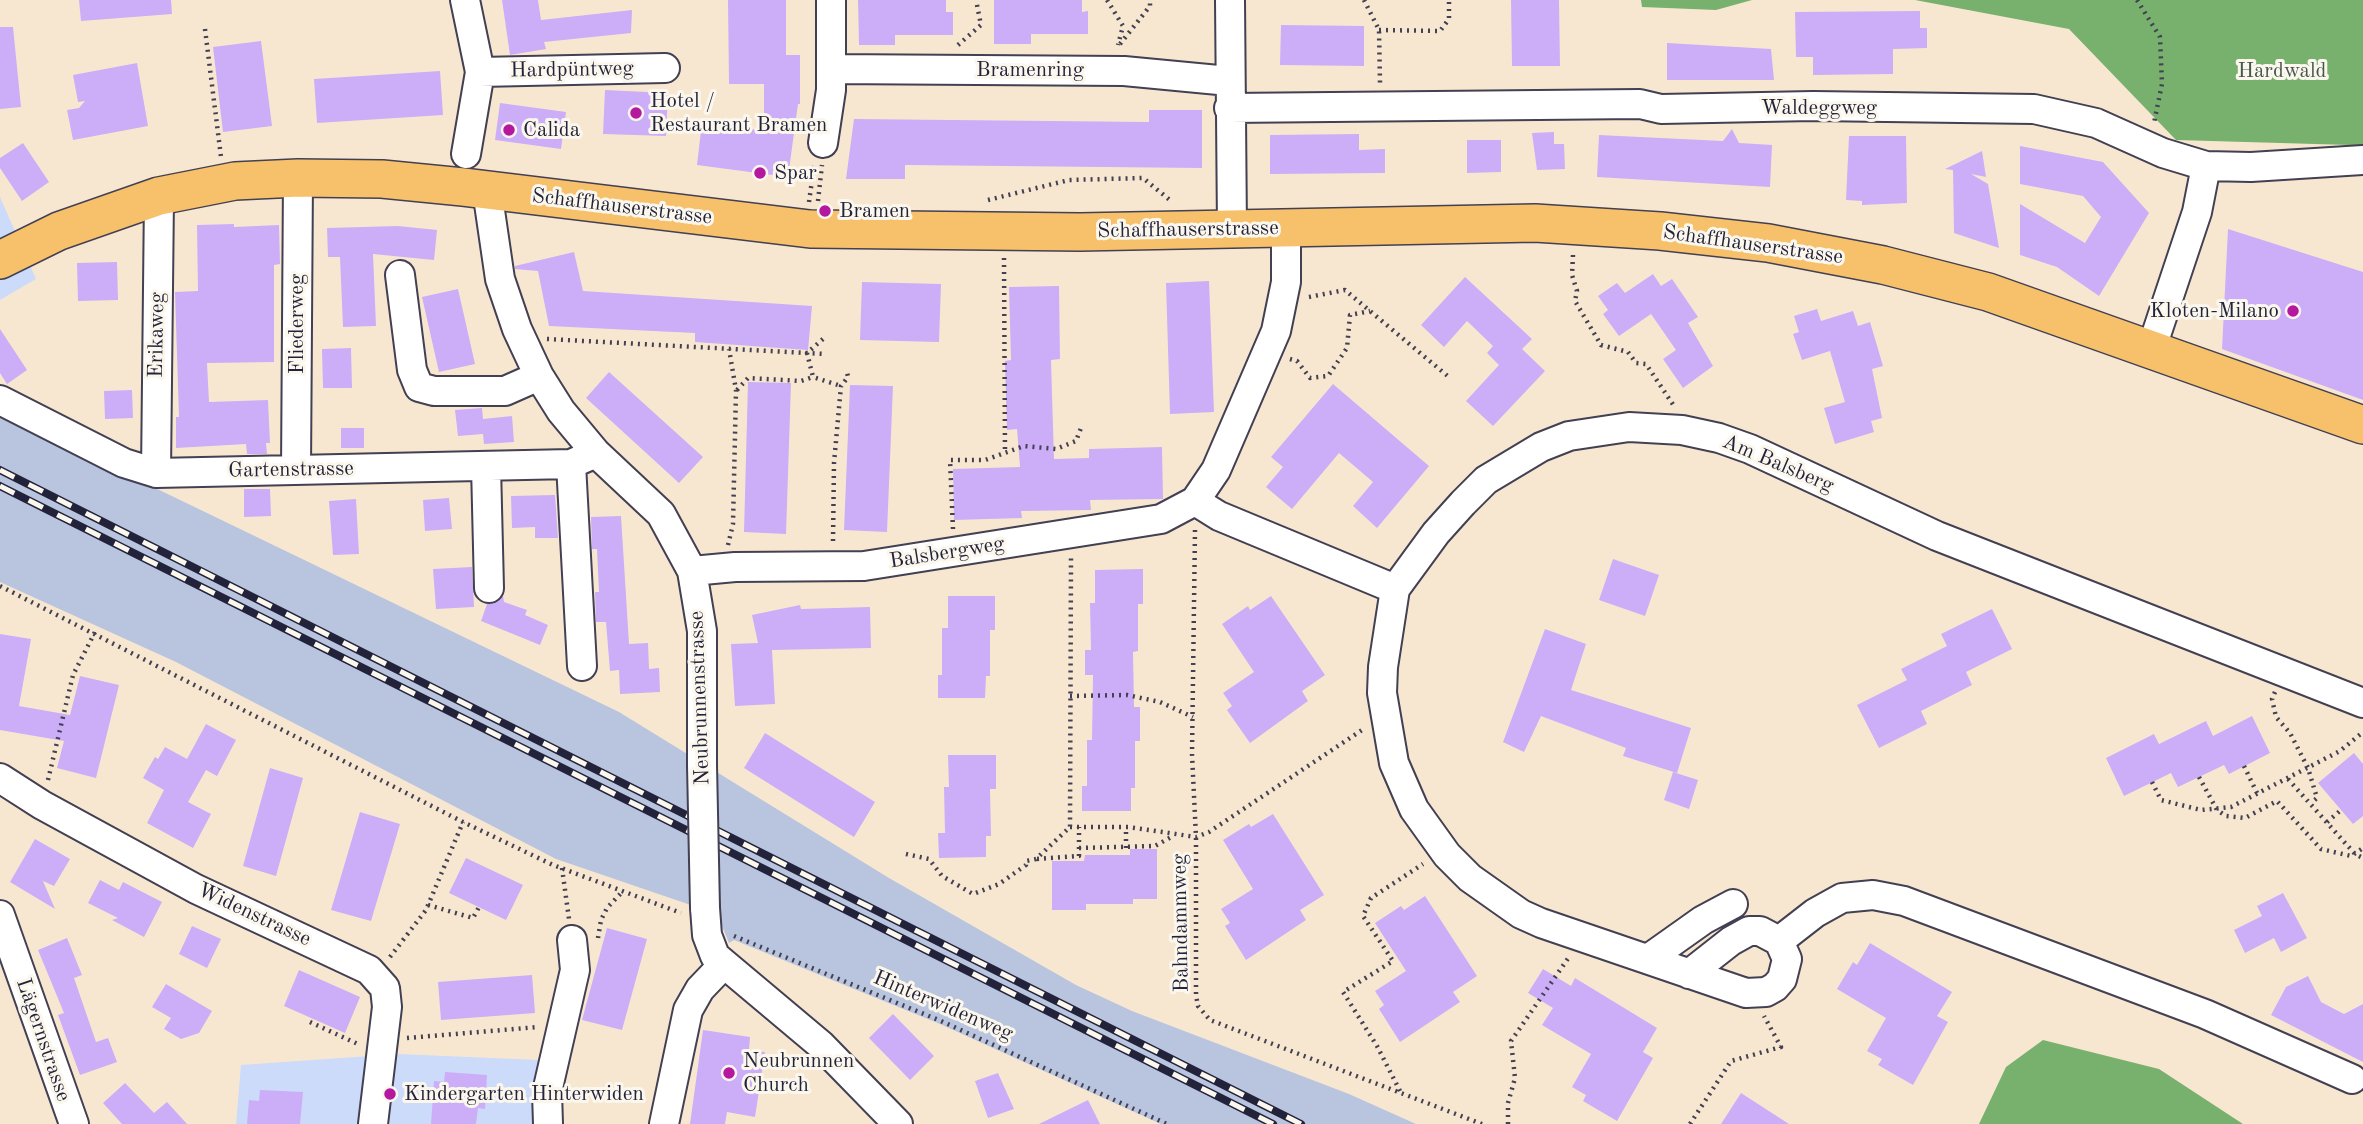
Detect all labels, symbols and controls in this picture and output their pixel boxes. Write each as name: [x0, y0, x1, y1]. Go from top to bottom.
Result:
street label: Hardpüntweg: [510, 56, 634, 84]
street label: Bramenring: [976, 57, 1084, 83]
park label: Hardwald: [2237, 58, 2327, 84]
place label: Hotel / Restaurant Bramen: [650, 88, 827, 138]
street label: Waldeggweg: [1761, 95, 1877, 121]
marker: Hotel / Restaurant Bramen: [628, 105, 644, 121]
place label: Calida: [523, 117, 580, 143]
marker: Calida: [501, 122, 517, 138]
place label: Spar: [774, 160, 817, 186]
marker: Spar: [752, 165, 768, 181]
street label: Schaffhauserstrasse: [530, 183, 714, 231]
place label: Bramen: [839, 198, 910, 224]
marker: Bramen: [817, 203, 833, 219]
street label: Schaffhauserstrasse: [1097, 216, 1279, 244]
street label: Schaffhauserstrasse: [1661, 220, 1845, 270]
street label: Fliederweg: [284, 274, 310, 374]
street label: Erikaweg: [144, 292, 170, 378]
place label: Kloten-Milano: [2150, 298, 2279, 324]
marker: Kloten-Milano: [2285, 303, 2301, 319]
street label: Am Balsberg: [1718, 429, 1838, 499]
street label: Gartenstrasse: [228, 456, 354, 484]
street label: Balsbergweg: [888, 531, 1006, 575]
street label: Neubrunnenstrasse: [684, 610, 716, 786]
street label: Bahndammweg: [1167, 853, 1195, 993]
street label: Widenstrasse: [193, 878, 315, 952]
street label: Hinterwidenweg: [869, 965, 1017, 1047]
street label: Lägernstrasse: [10, 975, 76, 1105]
place label: Neubrunnen Church: [743, 1048, 854, 1098]
marker: Neubrunnen Church: [721, 1065, 737, 1081]
place label: Kindergarten Hinterwiden: [404, 1081, 644, 1107]
marker: Kindergarten Hinterwiden: [382, 1086, 398, 1102]

